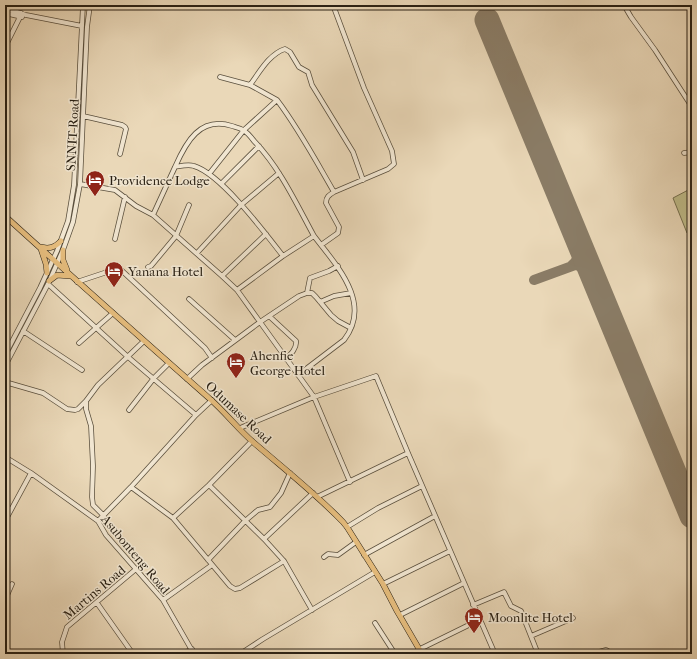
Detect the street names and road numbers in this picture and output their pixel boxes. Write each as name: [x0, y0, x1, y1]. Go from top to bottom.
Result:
street label: SNNIT Road: [63, 98, 82, 171]
street label: Odumase Road: [203, 378, 275, 447]
street label: Asubonteng Road: [98, 511, 174, 598]
street label: Martins Road: [60, 562, 129, 623]

